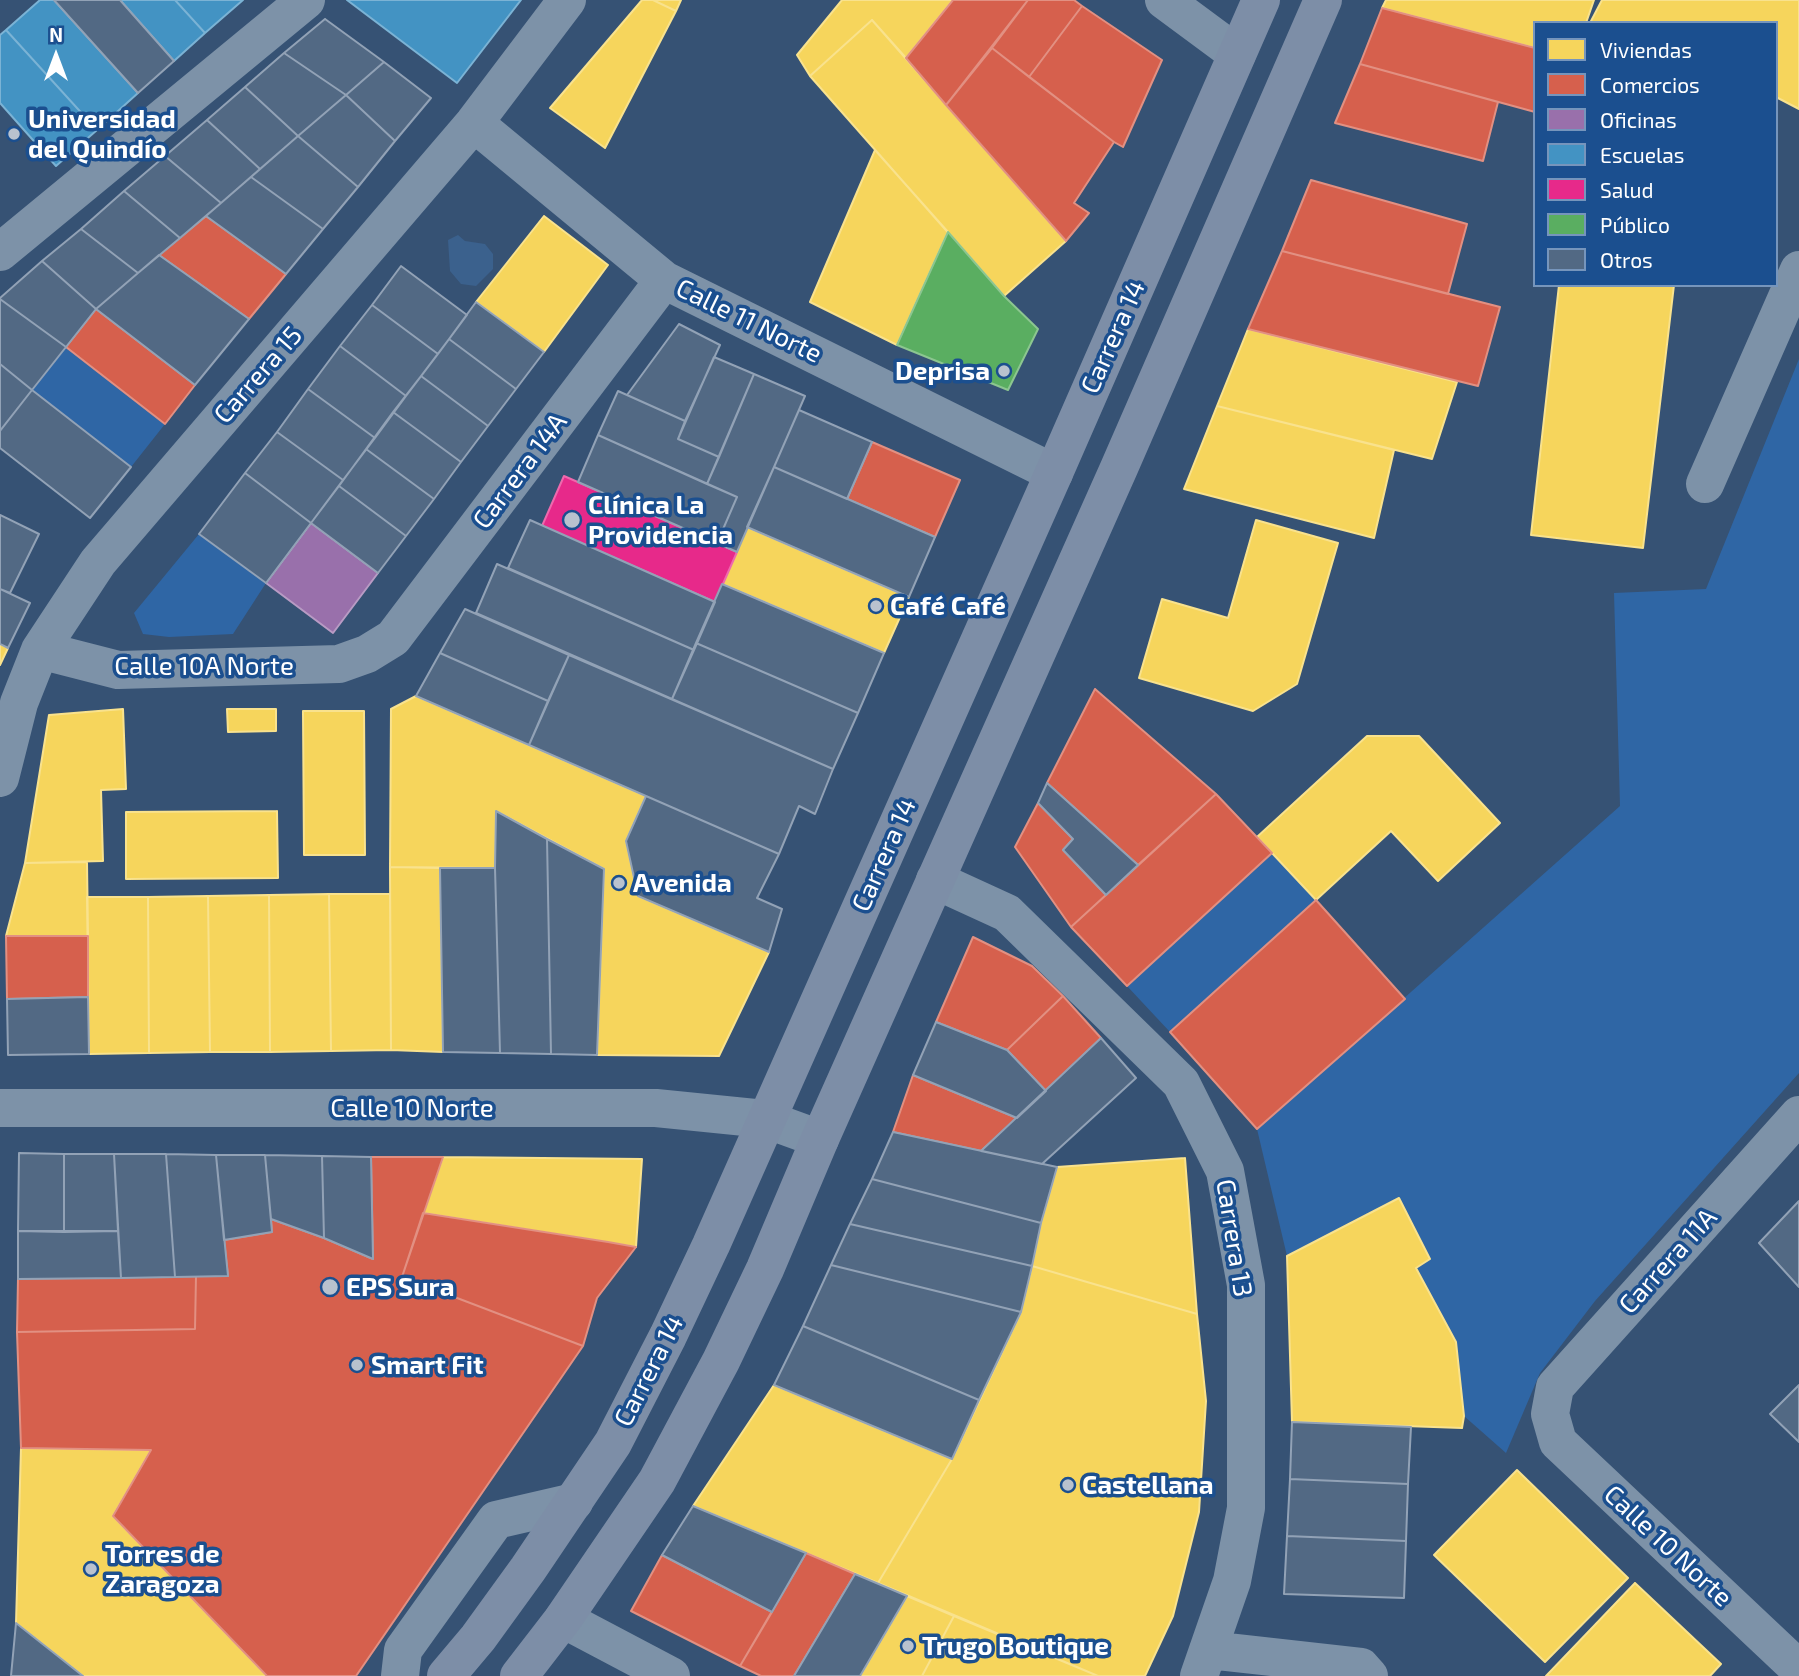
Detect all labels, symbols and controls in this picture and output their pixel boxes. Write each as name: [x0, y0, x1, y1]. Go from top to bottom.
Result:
north arrow: [21, 21, 91, 91]
legend: [1533, 21, 1778, 287]
text: N: [49, 23, 63, 46]
text: Viviendas: [1600, 37, 1692, 62]
text: Comercios: [1600, 72, 1700, 97]
place label: Universidad del Quindío: [28, 103, 176, 164]
text: Oficinas: [1600, 107, 1677, 132]
marker: Universidad del Quindío: [6, 126, 22, 142]
text: Escuelas: [1600, 142, 1684, 167]
text: Salud: [1600, 177, 1654, 202]
text: Público: [1600, 212, 1670, 237]
text: Otros: [1600, 247, 1653, 272]
street label: Calle 11 Norte: [671, 272, 827, 370]
street label: Carrera 14: [1074, 276, 1152, 398]
street label: Carrera 15: [207, 320, 309, 430]
place label: Deprisa: [895, 355, 990, 387]
marker: Deprisa: [996, 363, 1012, 379]
street label: Carrera 14A: [466, 407, 574, 535]
place label: Clínica La Providencia: [588, 489, 733, 550]
marker: Clínica La Providencia: [562, 510, 582, 530]
place label: Café Café: [890, 590, 1006, 622]
marker: Café Café: [868, 598, 884, 614]
street label: Calle 10A Norte: [114, 650, 294, 682]
street label: Carrera 14: [845, 794, 923, 916]
place label: Avenida: [633, 867, 732, 899]
marker: Avenida: [611, 875, 627, 891]
street label: Calle 10 Norte: [330, 1092, 494, 1124]
street label: Carrera 13: [1209, 1177, 1259, 1299]
street label: Carrera 11A: [1613, 1202, 1723, 1320]
place label: EPS Sura: [346, 1271, 454, 1303]
marker: EPS Sura: [320, 1277, 340, 1297]
street label: Carrera 14: [608, 1310, 690, 1432]
place label: Smart Fit: [371, 1349, 484, 1381]
marker: Smart Fit: [349, 1357, 365, 1373]
place label: Castellana: [1082, 1469, 1214, 1501]
marker: Castellana: [1060, 1477, 1076, 1493]
street label: Calle 10 Norte: [1598, 1479, 1738, 1613]
place label: Torres de Zaragoza: [105, 1538, 220, 1600]
marker: Torres de Zaragoza: [83, 1561, 99, 1577]
place label: Trugo Boutique: [922, 1630, 1109, 1662]
marker: Trugo Boutique: [900, 1638, 916, 1654]

